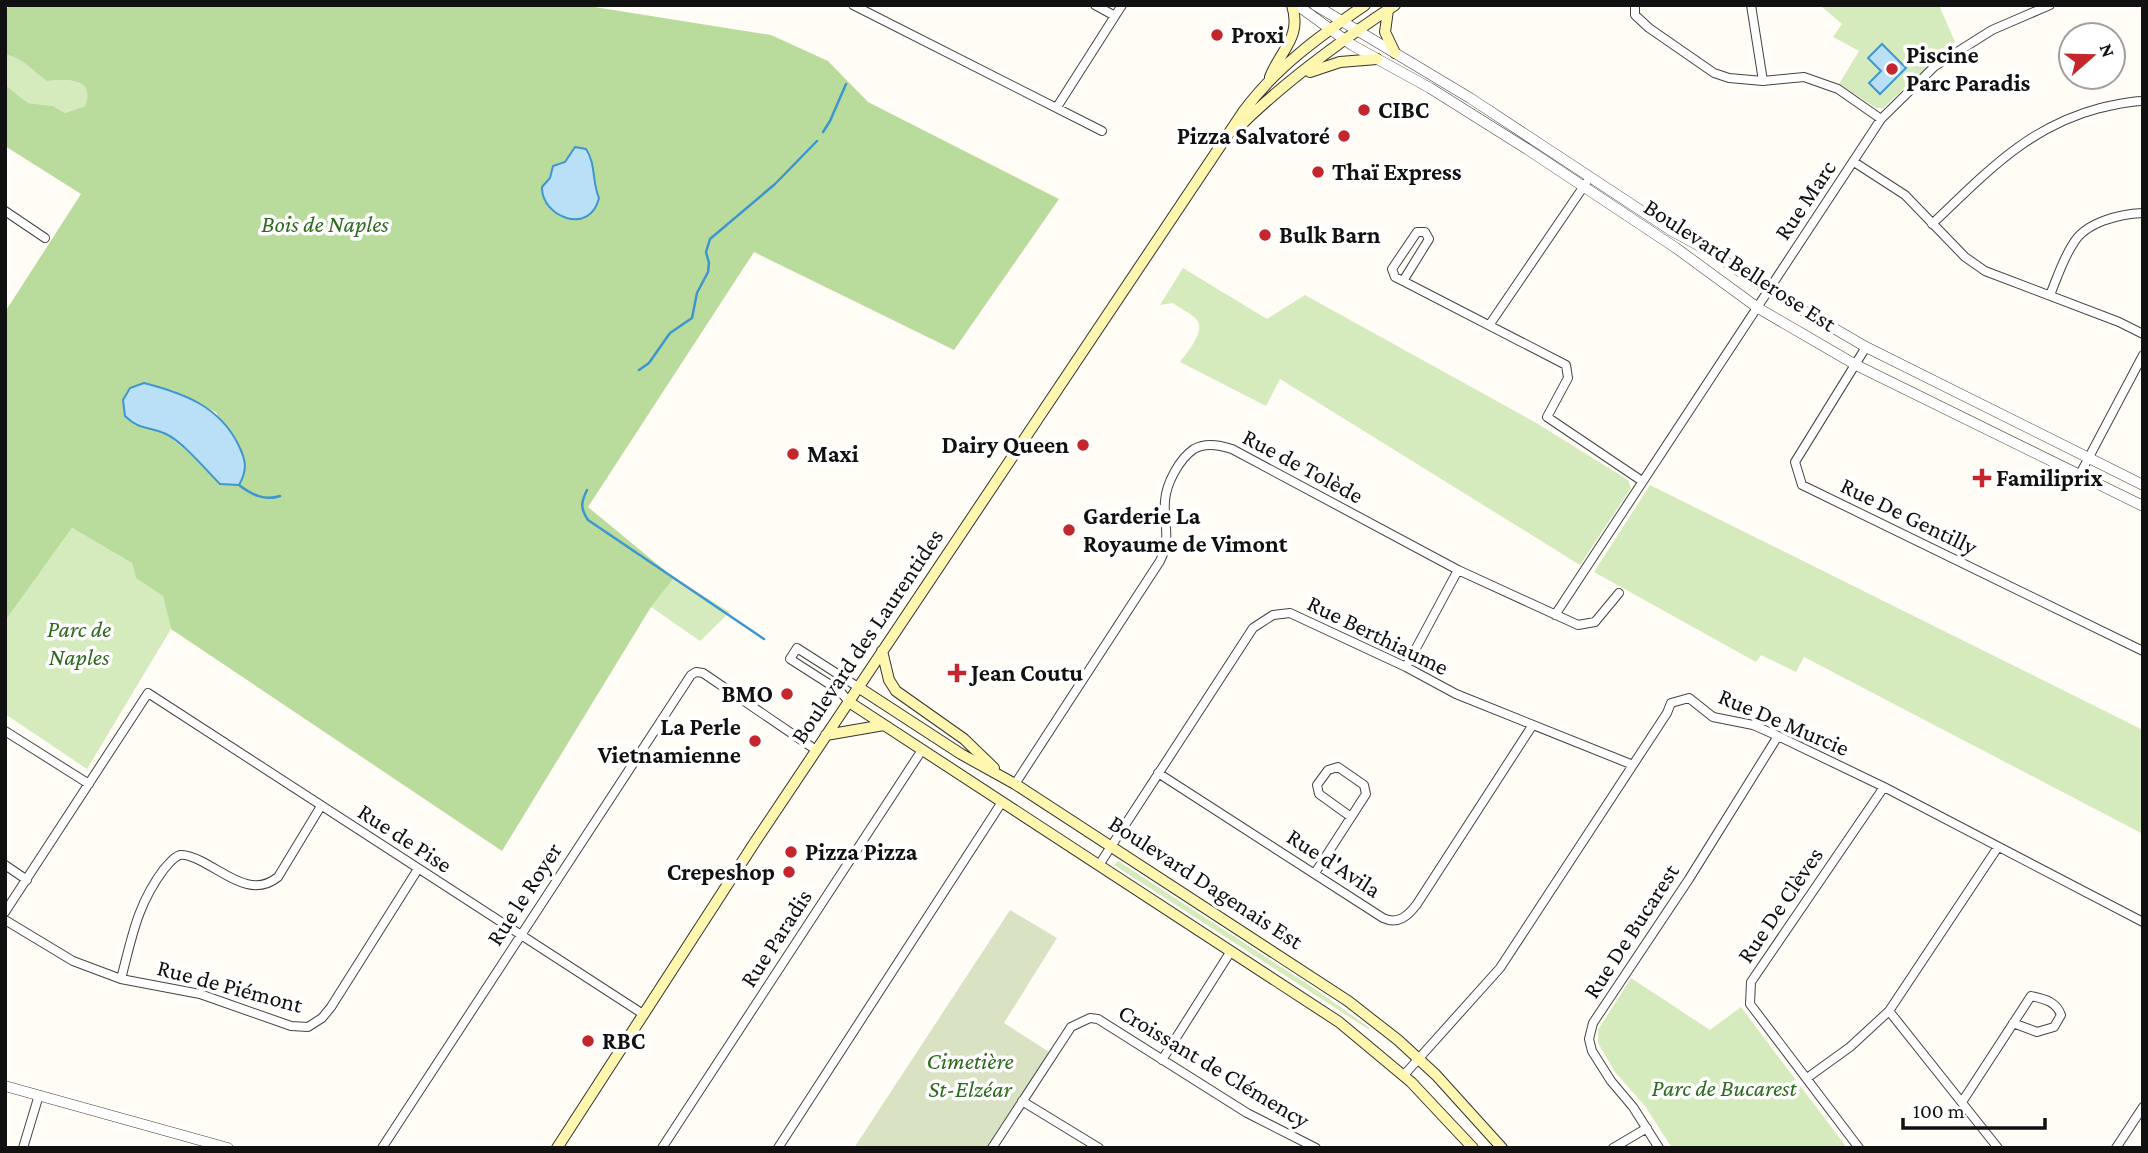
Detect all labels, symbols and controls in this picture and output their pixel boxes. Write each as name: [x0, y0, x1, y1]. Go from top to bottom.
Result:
place label: Proxi: [1231, 21, 1285, 48]
north arrow: [2057, 21, 2127, 91]
marker: Proxi: [1209, 27, 1225, 43]
place label: Piscine Parc Paradis: [1906, 41, 2031, 96]
text: N: [2095, 41, 2120, 60]
marker: Piscine Parc Paradis: [1884, 61, 1900, 77]
place label: CIBC: [1378, 96, 1430, 123]
marker: CIBC: [1356, 102, 1372, 118]
place label: Pizza Salvatoré: [1177, 122, 1330, 149]
marker: Pizza Salvatoré: [1336, 128, 1352, 144]
street label: Rue Marc: [1768, 155, 1841, 244]
place label: Thaï Express: [1332, 158, 1462, 185]
marker: Thaï Express: [1310, 164, 1326, 180]
street label: Boulevard Bellerose Est: [1639, 192, 1842, 337]
park label: Bois de Naples: [261, 210, 389, 237]
place label: Bulk Barn: [1279, 221, 1381, 248]
marker: Bulk Barn: [1257, 227, 1273, 243]
street label: Rue de Tolède: [1238, 423, 1368, 509]
place label: Dairy Queen: [941, 431, 1069, 458]
marker: Dairy Queen: [1075, 437, 1091, 453]
place label: Maxi: [807, 440, 859, 467]
marker: Maxi: [785, 446, 801, 462]
place label: Familiprix: [1996, 464, 2104, 491]
marker: Familiprix: [1974, 470, 1990, 486]
street label: Rue De Gentilly: [1837, 471, 1983, 561]
place label: Garderie La Royaume de Vimont: [1083, 502, 1288, 557]
marker: Garderie La Royaume de Vimont: [1061, 522, 1077, 538]
street label: Boulevard des Laurentides: [785, 523, 948, 748]
street label: Rue Berthiaume: [1303, 589, 1453, 680]
park label: Parc de Naples: [47, 615, 111, 670]
place label: Jean Coutu: [968, 659, 1083, 686]
marker: Jean Coutu: [949, 665, 965, 681]
place label: BMO: [721, 680, 773, 707]
street label: Rue De Murcie: [1715, 682, 1854, 761]
marker: BMO: [779, 686, 795, 702]
place label: La Perle Vietnamienne: [597, 713, 741, 768]
marker: La Perle Vietnamienne: [747, 733, 763, 749]
street label: Rue de Pise: [353, 797, 457, 878]
street label: Boulevard Dagenais Est: [1104, 809, 1309, 955]
street label: Rue d'Avila: [1282, 822, 1386, 903]
street label: Rue le Royer: [480, 837, 567, 950]
place label: Pizza Pizza: [805, 838, 918, 865]
street label: Rue De Clèves: [1731, 842, 1828, 968]
marker: Pizza Pizza: [783, 844, 799, 860]
place label: Crepeshop: [667, 858, 775, 885]
street label: Rue De Bucarest: [1577, 858, 1685, 1003]
marker: Crepeshop: [781, 864, 797, 880]
street label: Rue Paradis: [734, 884, 817, 992]
street label: Rue de Piémont: [154, 953, 307, 1018]
street label: Croissant de Clémency: [1114, 998, 1315, 1134]
place label: RBC: [602, 1027, 646, 1054]
marker: RBC: [580, 1033, 596, 1049]
park label: Cimetière St-Elzéar: [927, 1047, 1014, 1102]
park label: Parc de Bucarest: [1651, 1074, 1797, 1101]
scale bar: [1903, 1086, 2045, 1130]
text: 100 m: [1913, 1099, 1965, 1123]

